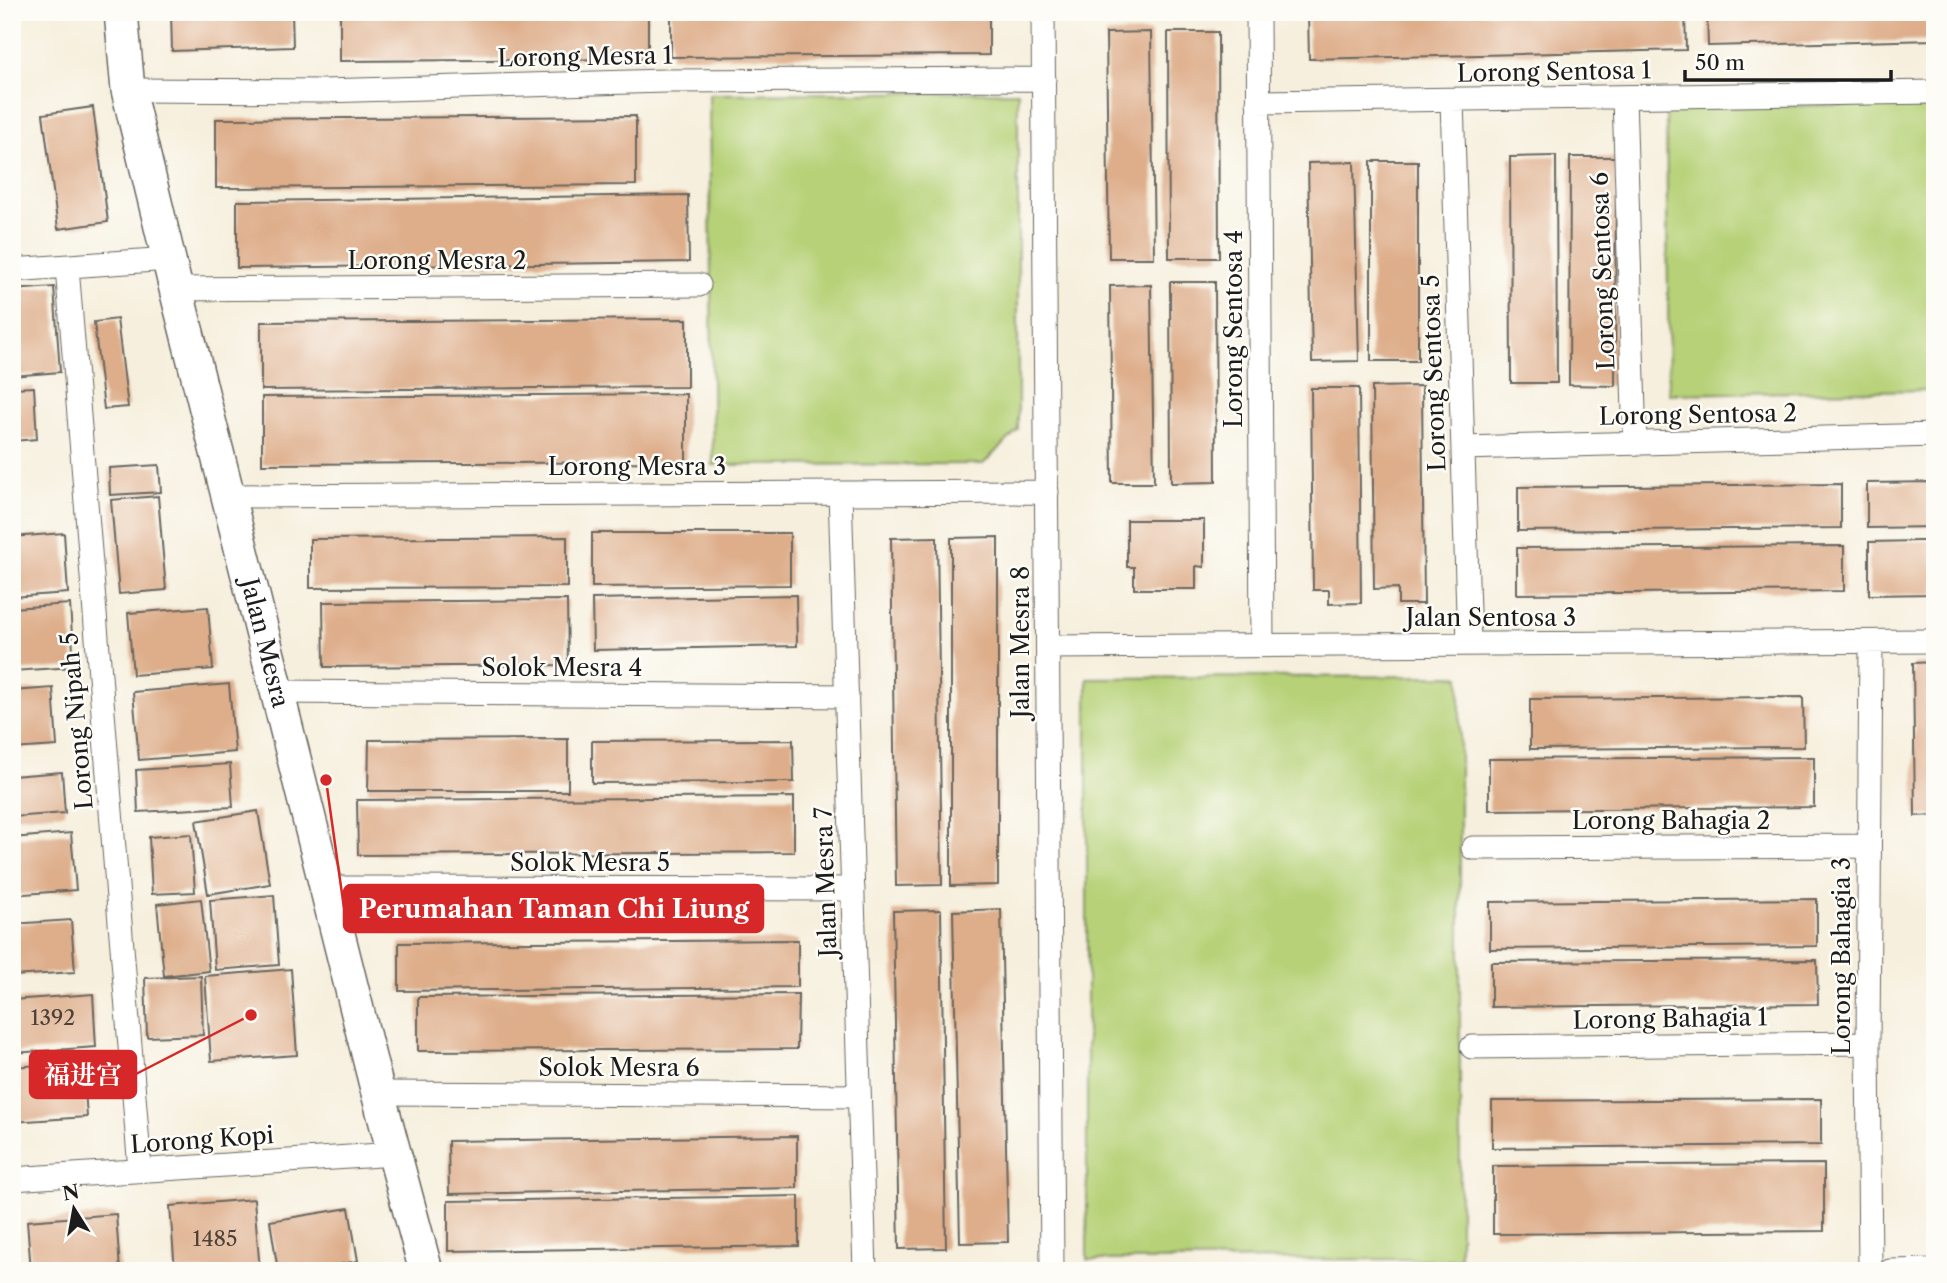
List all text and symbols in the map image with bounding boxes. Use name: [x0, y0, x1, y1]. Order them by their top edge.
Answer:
scale bar: [1685, 38, 1891, 82]
street label: Lorong Mesra 1: [497, 40, 673, 73]
text: 50 m: [1695, 50, 1745, 75]
street label: Lorong Sentosa 1: [1457, 55, 1651, 88]
street label: Lorong Sentosa 6: [1585, 171, 1620, 371]
street label: Lorong Sentosa 4: [1219, 230, 1248, 428]
street label: Lorong Mesra 2: [347, 246, 527, 275]
street label: Lorong Sentosa 5: [1416, 274, 1451, 472]
street label: Lorong Sentosa 2: [1599, 398, 1797, 431]
street label: Lorong Mesra 3: [548, 452, 726, 481]
street label: Jalan Mesra 8: [1006, 566, 1035, 722]
street label: Jalan Mesra: [234, 571, 296, 711]
street label: Jalan Sentosa 3: [1402, 603, 1576, 632]
street label: Lorong Nipah 5: [54, 631, 99, 811]
street label: Solok Mesra 4: [482, 653, 642, 682]
street label: Jalan Mesra 7: [808, 806, 843, 962]
street label: Lorong Bahagia 2: [1572, 806, 1770, 835]
street label: Solok Mesra 5: [510, 848, 670, 877]
street label: Lorong Bahagia 3: [1827, 857, 1856, 1055]
callout: Perumahan Taman Chi Liung: [344, 885, 763, 932]
text: Perumahan Taman Chi Liung: [359, 893, 750, 925]
street label: Lorong Bahagia 1: [1572, 1002, 1768, 1035]
house number: 1392: [31, 1005, 75, 1030]
callout: 福进宫: [30, 1051, 136, 1098]
street label: Solok Mesra 6: [538, 1053, 700, 1082]
text: 福进宫: [44, 1059, 122, 1091]
street label: Lorong Kopi: [129, 1120, 275, 1159]
north arrow: [38, 1174, 108, 1244]
text: N: [61, 1180, 81, 1206]
house number: 1485: [193, 1226, 237, 1251]

